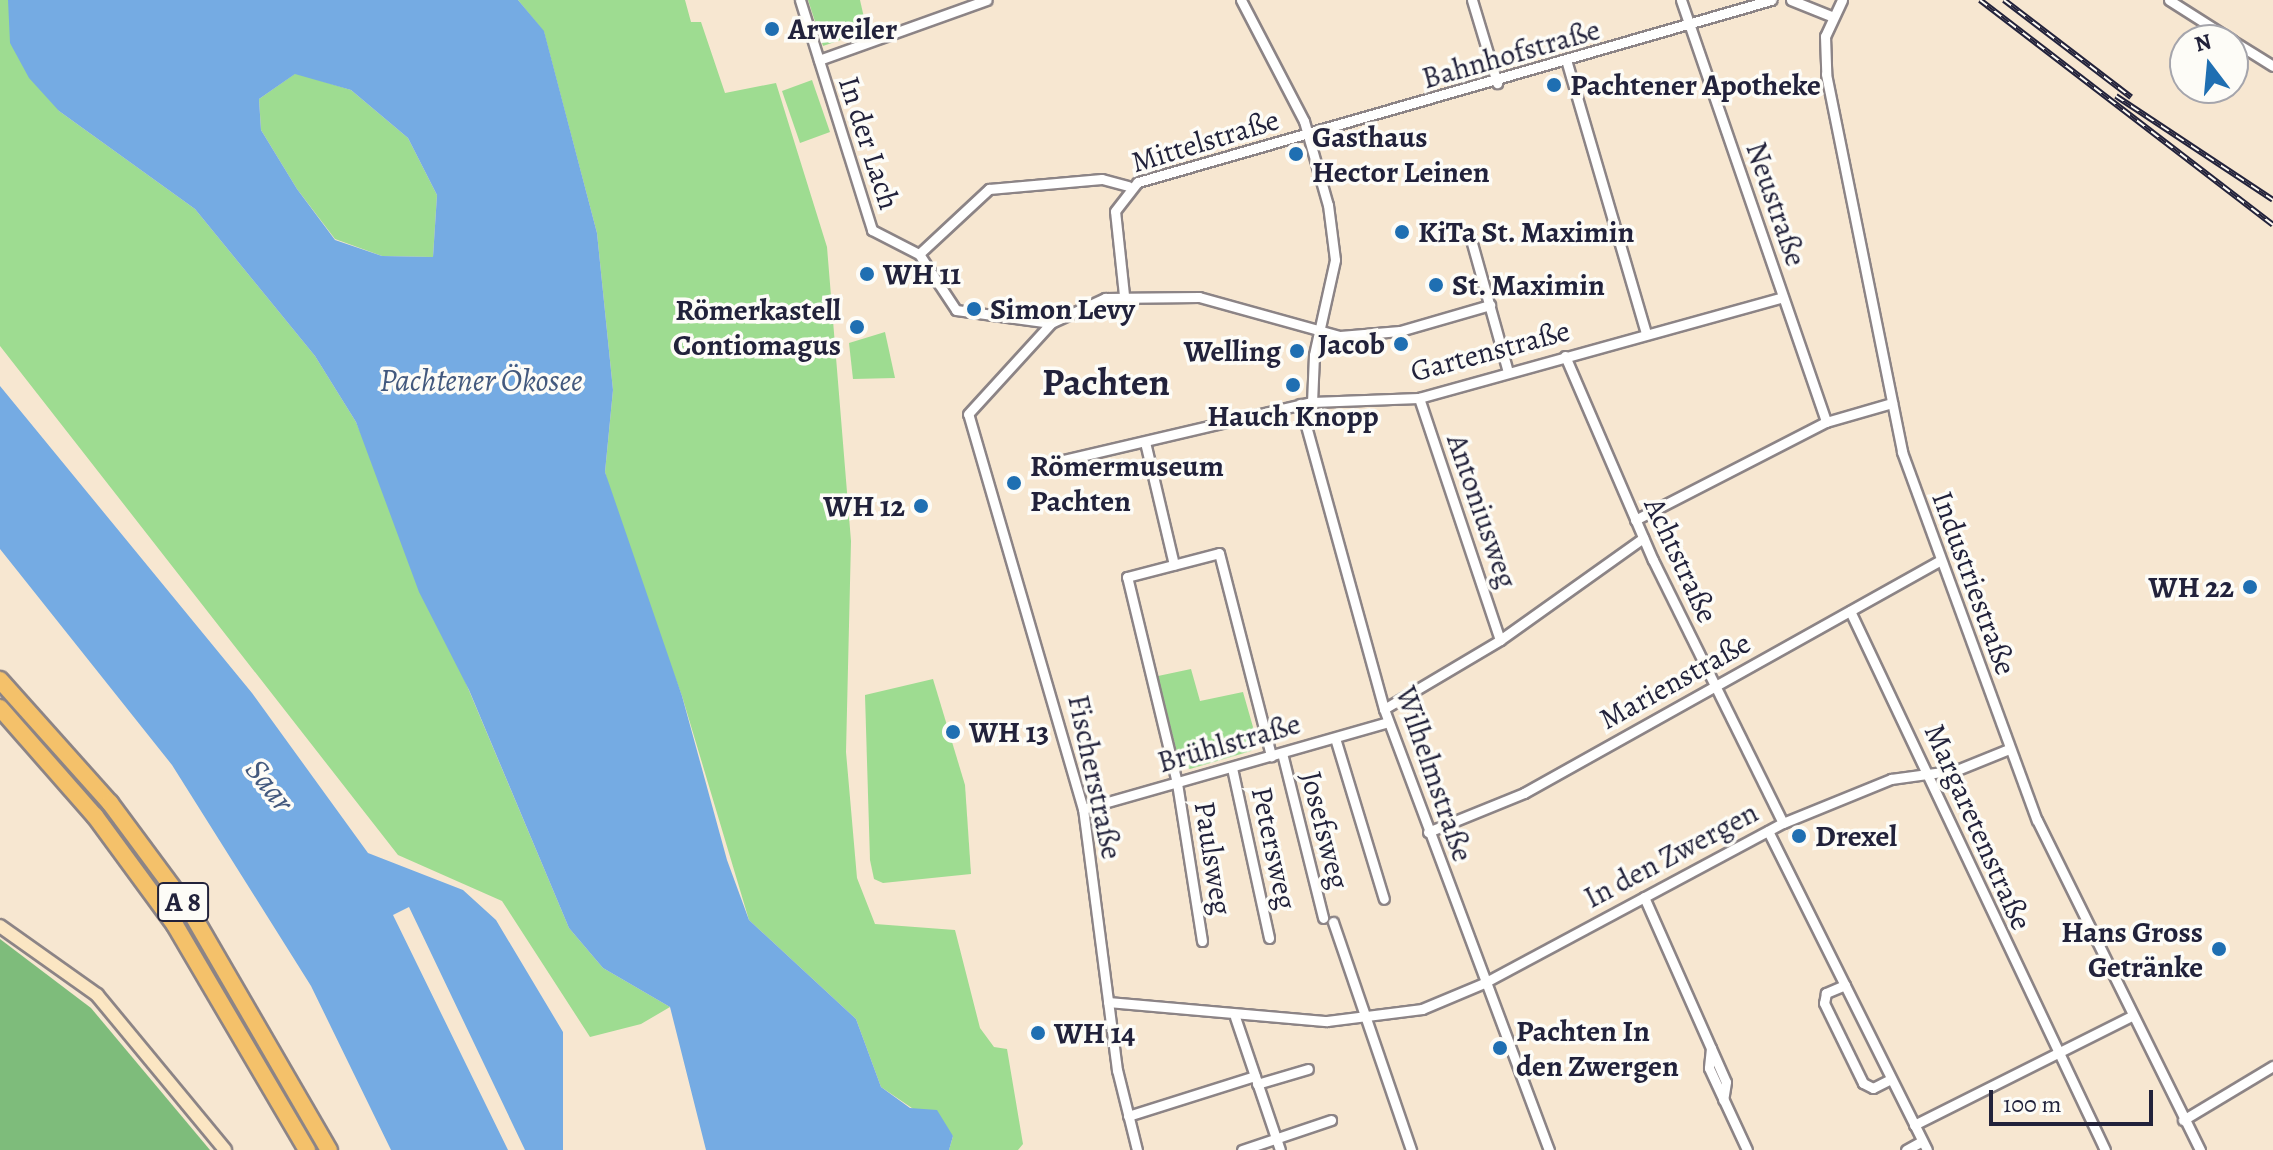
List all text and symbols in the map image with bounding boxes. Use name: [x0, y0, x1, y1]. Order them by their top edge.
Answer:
place label: Arweiler: [788, 11, 897, 47]
street label: Bahnhofstraße: [1418, 11, 1604, 97]
marker: Arweiler: [763, 20, 781, 38]
north arrow: [2169, 24, 2249, 104]
text: N: [2191, 26, 2215, 59]
place label: Pachtener Apotheke: [1570, 67, 1821, 103]
street label: In der Lach: [831, 72, 907, 214]
marker: Pachtener Apotheke: [1545, 76, 1563, 94]
street label: Mittelstraße: [1127, 102, 1283, 180]
place label: Gasthaus Hector Leinen: [1312, 119, 1490, 190]
street label: Neustraße: [1738, 137, 1814, 271]
marker: Gasthaus Hector Leinen: [1287, 145, 1305, 163]
place label: KiTa St. Maximin: [1418, 214, 1635, 250]
marker: KiTa St. Maximin: [1393, 223, 1411, 241]
place label: WH 11: [883, 256, 961, 292]
marker: WH 11: [858, 265, 876, 283]
place label: St. Maximin: [1452, 267, 1605, 303]
marker: St. Maximin: [1427, 276, 1445, 294]
place label: Simon Levy: [990, 291, 1135, 327]
place label: Römerkastell Contiomagus: [673, 292, 841, 362]
marker: Simon Levy: [965, 300, 983, 318]
street label: Gartenstraße: [1406, 312, 1574, 390]
marker: Römerkastell Contiomagus: [848, 318, 866, 336]
place label: Jacob: [1318, 326, 1385, 362]
place label: Welling: [1184, 333, 1281, 369]
marker: Jacob: [1392, 335, 1410, 353]
marker: Welling: [1288, 342, 1306, 360]
district label: Pachten: [1042, 360, 1170, 406]
water label: Pachtener Ökosee: [380, 361, 582, 399]
marker: Hauch Knopp: [1284, 376, 1302, 394]
place label: Hauch Knopp: [1207, 398, 1379, 434]
street label: Antoniusweg: [1439, 429, 1525, 593]
place label: Römermuseum Pachten: [1030, 448, 1224, 518]
marker: Römermuseum Pachten: [1005, 474, 1023, 492]
street label: Industriestraße: [1924, 486, 2024, 680]
place label: WH 12: [823, 488, 905, 524]
street label: Achtstraße: [1636, 492, 1726, 628]
marker: WH 12: [912, 497, 930, 515]
place label: WH 22: [2149, 569, 2234, 605]
marker: WH 22: [2241, 578, 2259, 596]
street label: Marienstraße: [1593, 625, 1757, 737]
street label: Wilhelmstraße: [1387, 682, 1481, 866]
street label: Fischerstraße: [1060, 691, 1130, 863]
street label: Brühlstraße: [1153, 705, 1305, 781]
place label: WH 13: [969, 714, 1049, 750]
street label: Margaretenstraße: [1916, 718, 2040, 936]
marker: WH 13: [944, 723, 962, 741]
water label: Saar: [238, 751, 302, 819]
street label: Josefsweg: [1293, 768, 1357, 892]
street label: Petersweg: [1243, 783, 1305, 913]
street label: In den Zwergen: [1578, 794, 1764, 916]
street label: Paulsweg: [1186, 799, 1240, 917]
place label: Drexel: [1815, 818, 1897, 854]
marker: Drexel: [1790, 827, 1808, 845]
road number: A 8: [157, 878, 209, 926]
place label: Hans Gross Getränke: [2061, 914, 2203, 984]
marker: Hans Gross Getränke: [2210, 940, 2228, 958]
place label: Pachten In den Zwergen: [1516, 1013, 1679, 1084]
place label: WH 14: [1054, 1015, 1135, 1051]
marker: WH 14: [1029, 1024, 1047, 1042]
marker: Pachten In den Zwergen: [1491, 1039, 1509, 1057]
scale bar: [1993, 1074, 2157, 1124]
text: 100 m: [2003, 1088, 2062, 1120]

